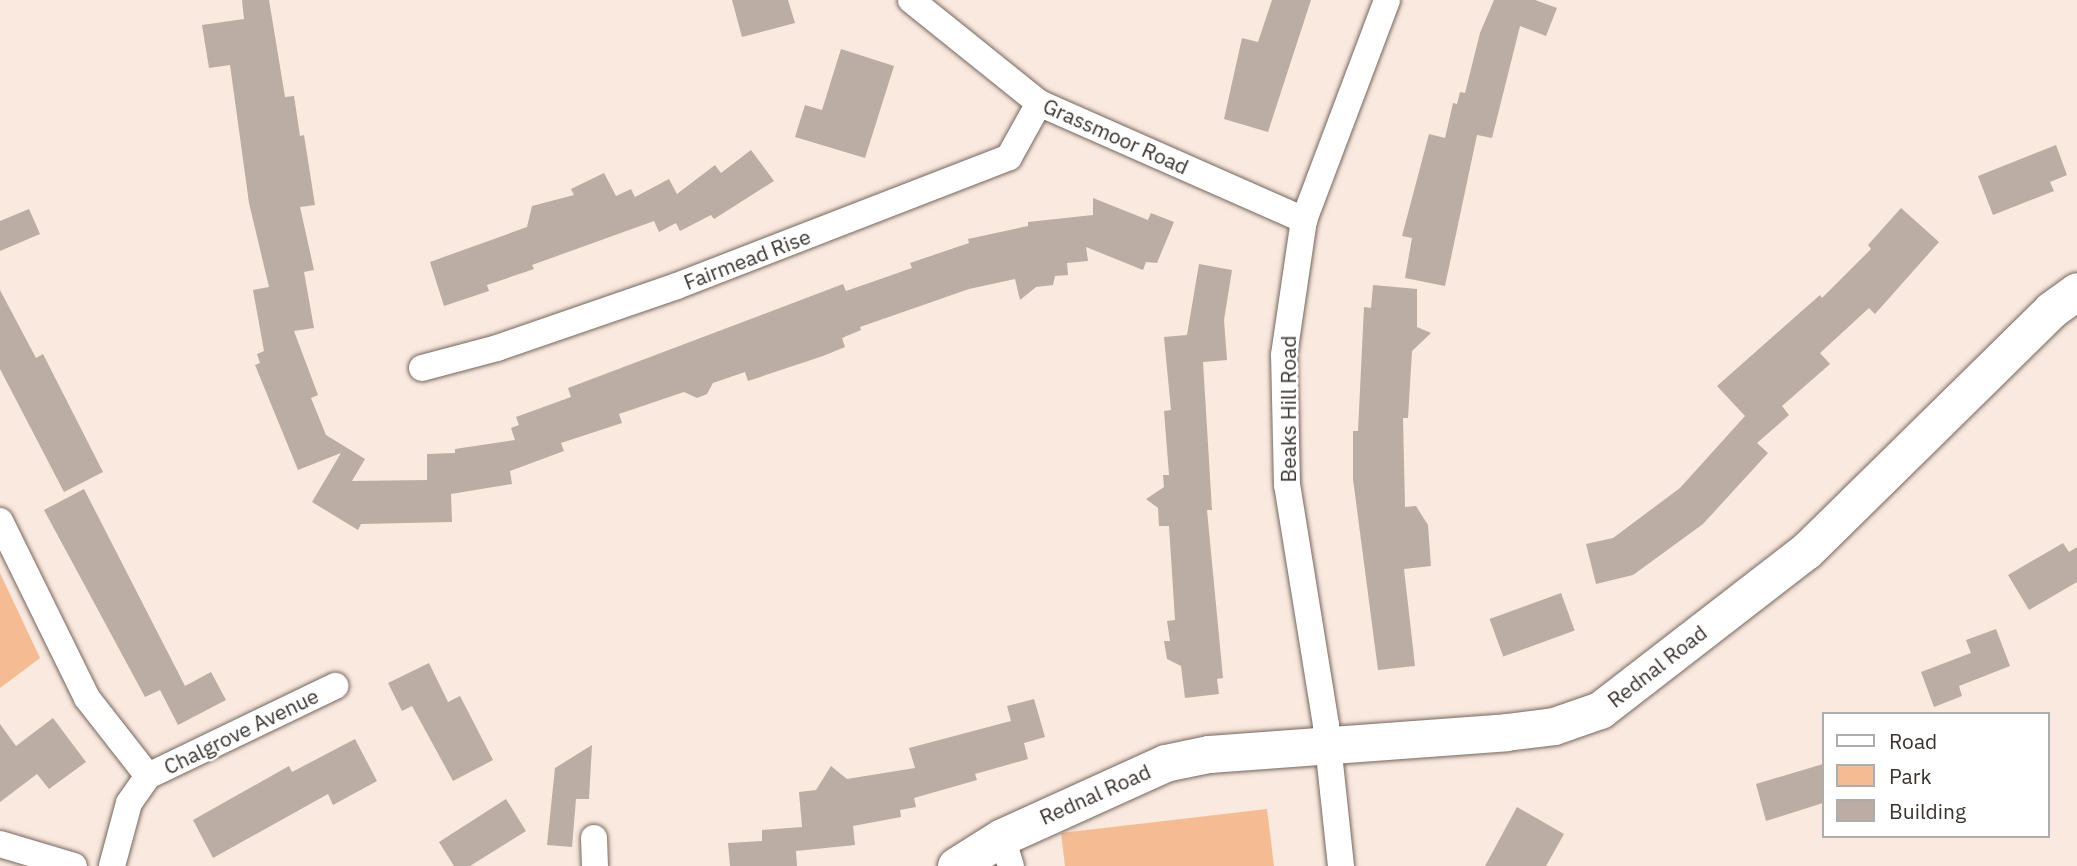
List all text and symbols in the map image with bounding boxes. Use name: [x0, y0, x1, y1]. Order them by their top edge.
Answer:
street label: Grassmoor Road: [1039, 93, 1193, 179]
street label: Fairmead Rise: [680, 223, 814, 295]
street label: Beaks Hill Road: [1275, 335, 1301, 483]
street label: Rednal Road: [1602, 619, 1712, 713]
street label: Chalgrove Avenue: [160, 683, 322, 779]
legend: [1822, 712, 2049, 838]
text: Road: [1889, 727, 1937, 755]
street label: Rednal Road: [1036, 758, 1154, 830]
text: Park: [1889, 762, 1932, 790]
text: Building: [1889, 797, 1966, 825]

